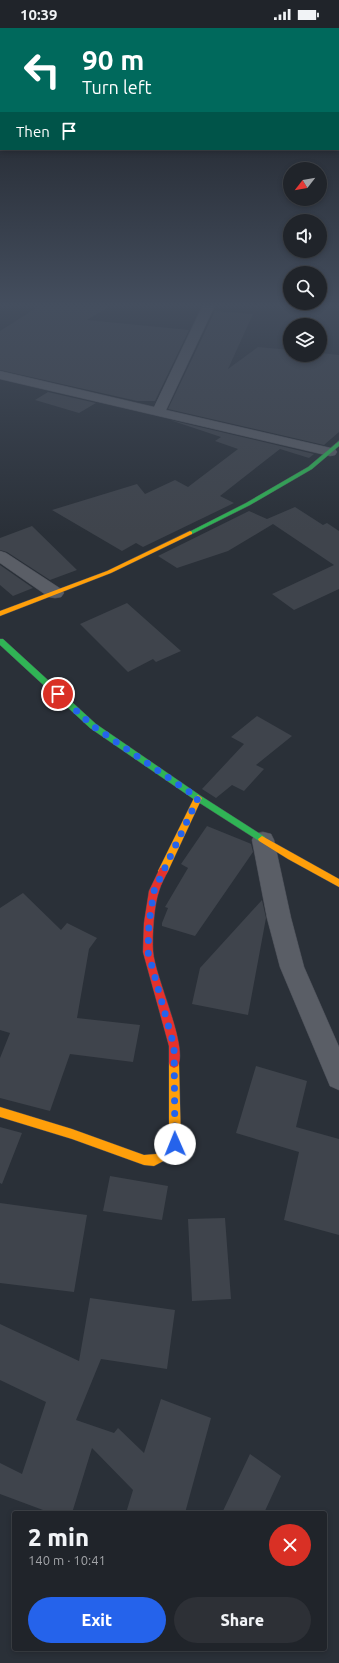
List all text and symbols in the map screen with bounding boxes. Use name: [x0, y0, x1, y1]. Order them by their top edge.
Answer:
text: 10:39: [20, 6, 58, 23]
icon: left: [16, 44, 68, 96]
text: 90 m: [82, 44, 144, 75]
text: Turn left: [82, 77, 152, 97]
icon: arrive: [58, 120, 80, 142]
text: Then: [16, 123, 50, 140]
north arrow: [283, 162, 327, 206]
map controls: [283, 162, 327, 362]
button: sound: [283, 214, 327, 258]
button: search: [283, 266, 327, 310]
button: layers: [283, 318, 327, 362]
pin: [41, 677, 75, 711]
icon: arrive: [47, 683, 69, 705]
position arrow: [154, 1123, 196, 1165]
text: 2 min: [28, 1524, 89, 1551]
button: close: [269, 1524, 311, 1566]
text: 140 m · 10:41: [28, 1553, 106, 1567]
button: Exit: [28, 1597, 166, 1643]
button: Share: [174, 1597, 311, 1643]

